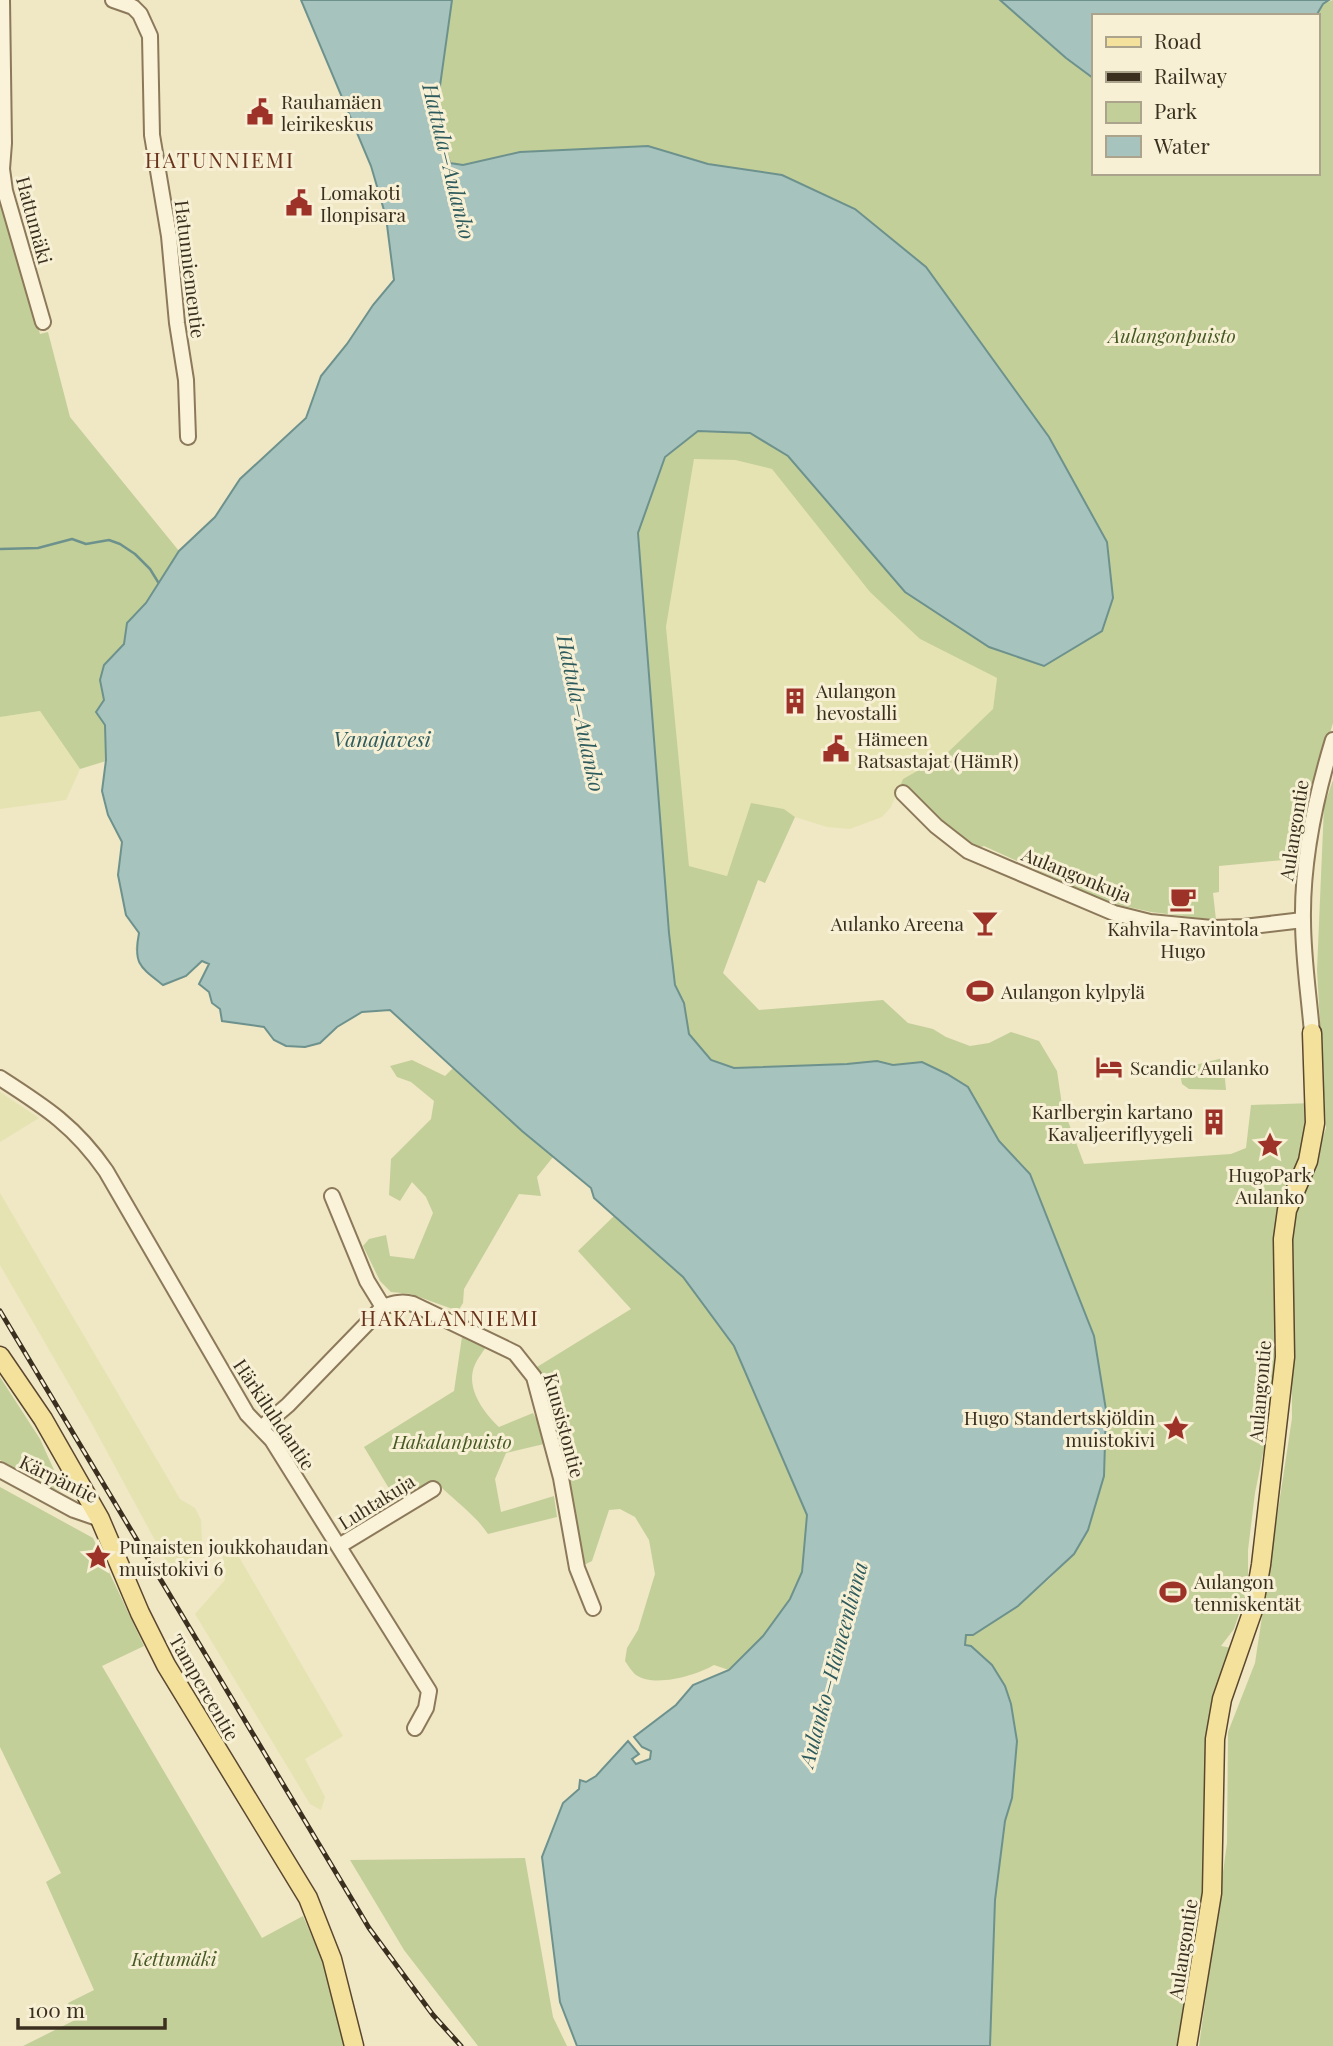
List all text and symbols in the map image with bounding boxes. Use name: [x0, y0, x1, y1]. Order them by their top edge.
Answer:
legend: [1092, 14, 1319, 175]
text: Road: [1154, 26, 1202, 54]
text: Railway: [1154, 61, 1228, 89]
water label: Hattula–Aulanko: [417, 79, 483, 242]
place label: Rauhamäen leirikeskus: [281, 88, 382, 136]
text: Park: [1154, 96, 1198, 124]
public building icon: Rauhamäen leirikeskus: [245, 97, 275, 127]
text: Water: [1153, 131, 1210, 159]
district label: HATUNNIEMI: [145, 145, 295, 173]
street label: Hattumäki: [11, 173, 59, 267]
place label: Lomakoti Ilonpisara: [320, 179, 406, 227]
public building icon: Lomakoti Ilonpisara: [284, 188, 314, 218]
street label: Hatunniementie: [170, 198, 212, 340]
park label: Aulangonpuisto: [1106, 322, 1236, 348]
water label: Hattula–Aulanko: [552, 631, 612, 794]
place label: Aulangon hevostalli: [815, 677, 898, 725]
building icon: Aulangon hevostalli: [780, 686, 810, 716]
water label: Vanajavesi: [333, 724, 431, 752]
place label: Hämeen Ratsastajat (HämR): [857, 725, 1019, 773]
public building icon: Hämeen Ratsastajat (HämR): [821, 734, 851, 764]
street label: Aulangontie: [1272, 778, 1314, 883]
street label: Aulangonkuja: [1017, 840, 1136, 908]
cafe icon: Kahvila-Ravintola Hugo: [1168, 884, 1198, 914]
bar icon: Aulanko Areena: [970, 908, 1000, 938]
place label: Aulanko Areena: [830, 910, 965, 936]
place label: Kahvila-Ravintola Hugo: [1107, 915, 1259, 963]
sports icon: Aulangon kylpylä: [965, 976, 995, 1006]
place label: Aulangon kylpylä: [1000, 978, 1146, 1004]
hotel icon: Scandic Aulanko: [1094, 1052, 1124, 1082]
place label: Scandic Aulanko: [1130, 1054, 1269, 1080]
place label: Karlbergin kartano Kavaljeeriflyygeli: [1032, 1098, 1193, 1146]
building icon: Karlbergin kartano Kavaljeeriflyygeli: [1199, 1107, 1229, 1137]
place icon: HugoPark Aulanko: [1255, 1130, 1285, 1160]
place label: HugoPark Aulanko: [1228, 1161, 1313, 1209]
district label: HAKALANNIEMI: [360, 1303, 540, 1331]
street label: Aulangontie: [1242, 1339, 1276, 1444]
street label: Härkiluhdantie: [228, 1353, 322, 1475]
street label: Kuusistontie: [539, 1370, 591, 1480]
place label: Hugo Standertskjöldin muistokivi: [964, 1404, 1156, 1452]
place icon: Hugo Standertskjöldin muistokivi: [1161, 1413, 1191, 1443]
park label: Hakalanpuisto: [391, 1428, 512, 1454]
street label: Kärpäntie: [15, 1448, 103, 1508]
street label: Luhtakuja: [333, 1467, 420, 1535]
place label: Punaisten joukkohaudan muistokivi 6: [119, 1533, 329, 1581]
place icon: Punaisten joukkohaudan muistokivi 6: [83, 1542, 113, 1572]
water label: Aulanko–Hämeenlinna: [791, 1558, 873, 1772]
place label: Aulangon tenniskentät: [1193, 1568, 1301, 1616]
sports icon: Aulangon tenniskentät: [1158, 1577, 1188, 1607]
street label: Tampereentie: [164, 1629, 246, 1745]
street label: Aulangontie: [1161, 1897, 1203, 2002]
park label: Kettumäki: [131, 1945, 218, 1971]
scale bar: [18, 1986, 164, 2030]
text: 100 m: [28, 1995, 85, 2023]

